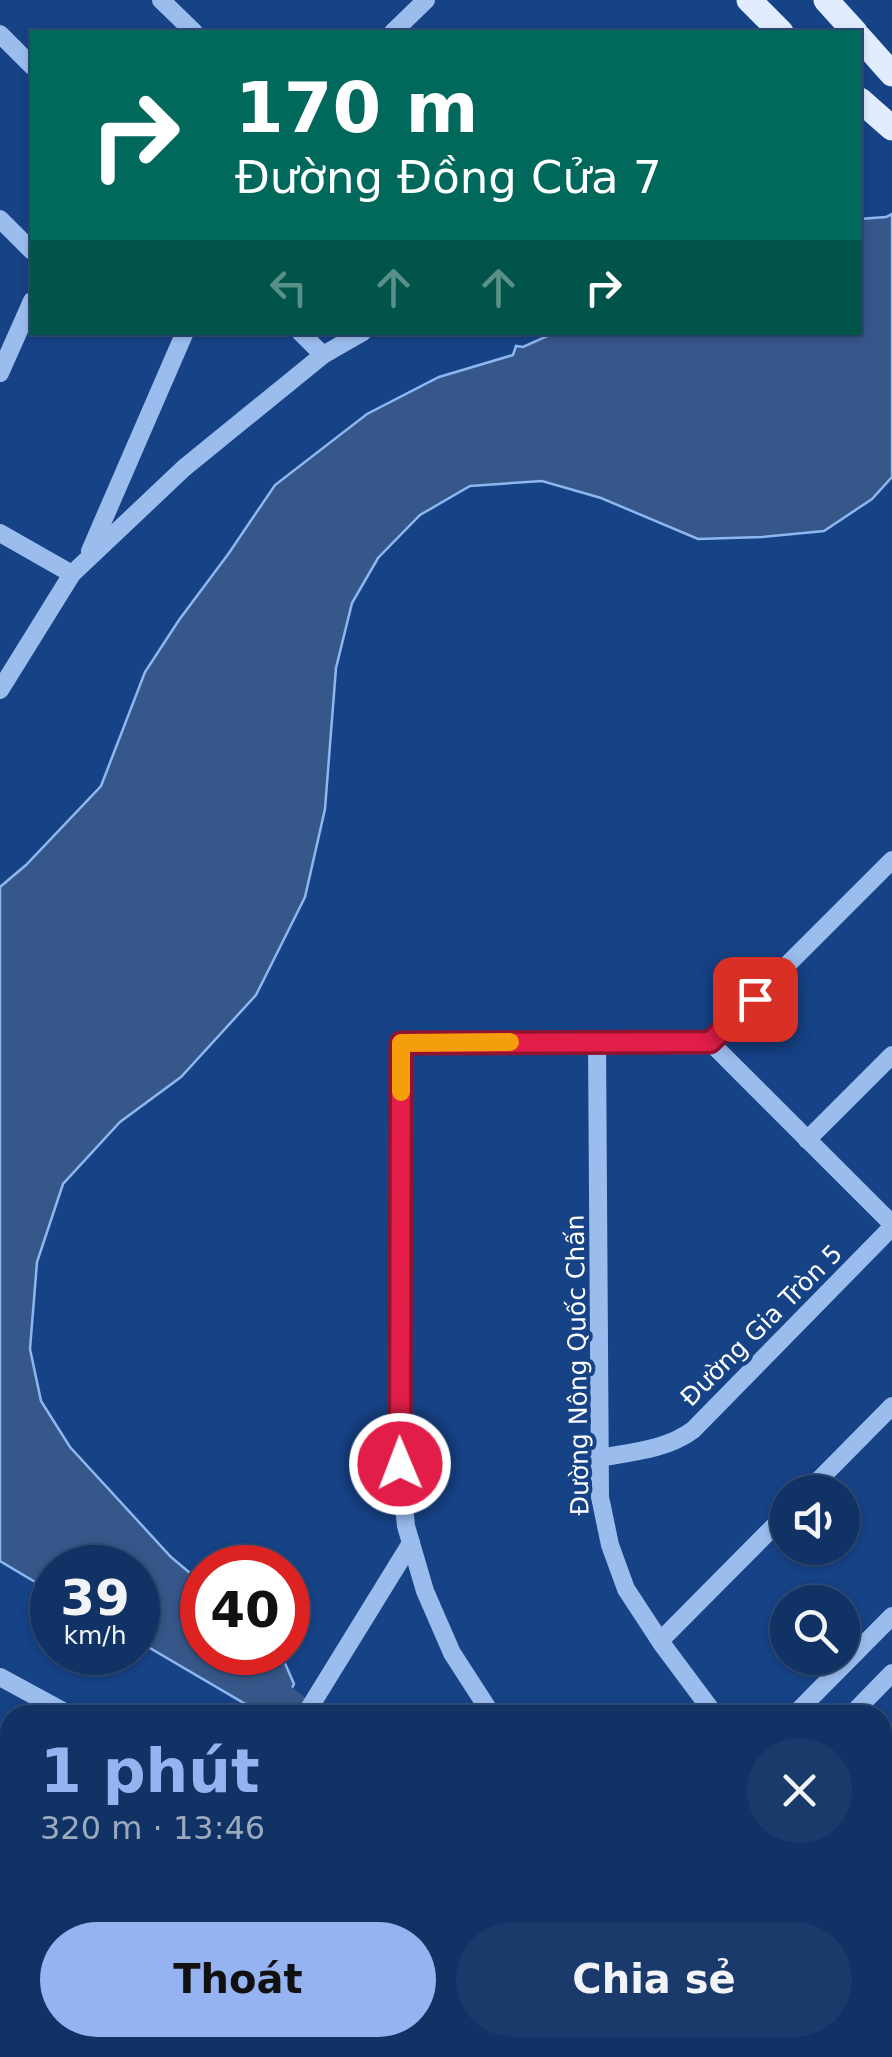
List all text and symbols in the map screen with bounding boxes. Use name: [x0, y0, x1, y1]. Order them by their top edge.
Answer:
text: 170 m: [235, 67, 478, 149]
icon: right: [70, 70, 200, 200]
text: Đường Đồng Cửa 7: [235, 151, 662, 204]
icon: left: [261, 260, 316, 315]
icon: ahead: [366, 260, 421, 315]
icon: ahead: [471, 260, 526, 315]
icon: right: [576, 260, 631, 315]
pin: [713, 957, 798, 1042]
icon: arrive: [728, 972, 783, 1027]
street label: Đường Nông Quốc Chấn: [560, 1214, 595, 1516]
street label: Đường Gia Tròn 5: [675, 1239, 848, 1412]
position arrow: [348, 1412, 452, 1516]
map controls: [770, 1475, 860, 1675]
button: sound: [770, 1475, 860, 1565]
speed limit sign: 40: [180, 1545, 310, 1675]
text: 39: [60, 1569, 130, 1627]
button: search: [770, 1585, 860, 1675]
text: km/h: [63, 1621, 127, 1650]
text: 1 phút: [40, 1736, 260, 1806]
button: close: [747, 1738, 852, 1843]
text: 320 m · 13:46: [40, 1809, 265, 1847]
button: Thoát: [40, 1922, 436, 2037]
button: Chia sẻ: [456, 1922, 852, 2037]

